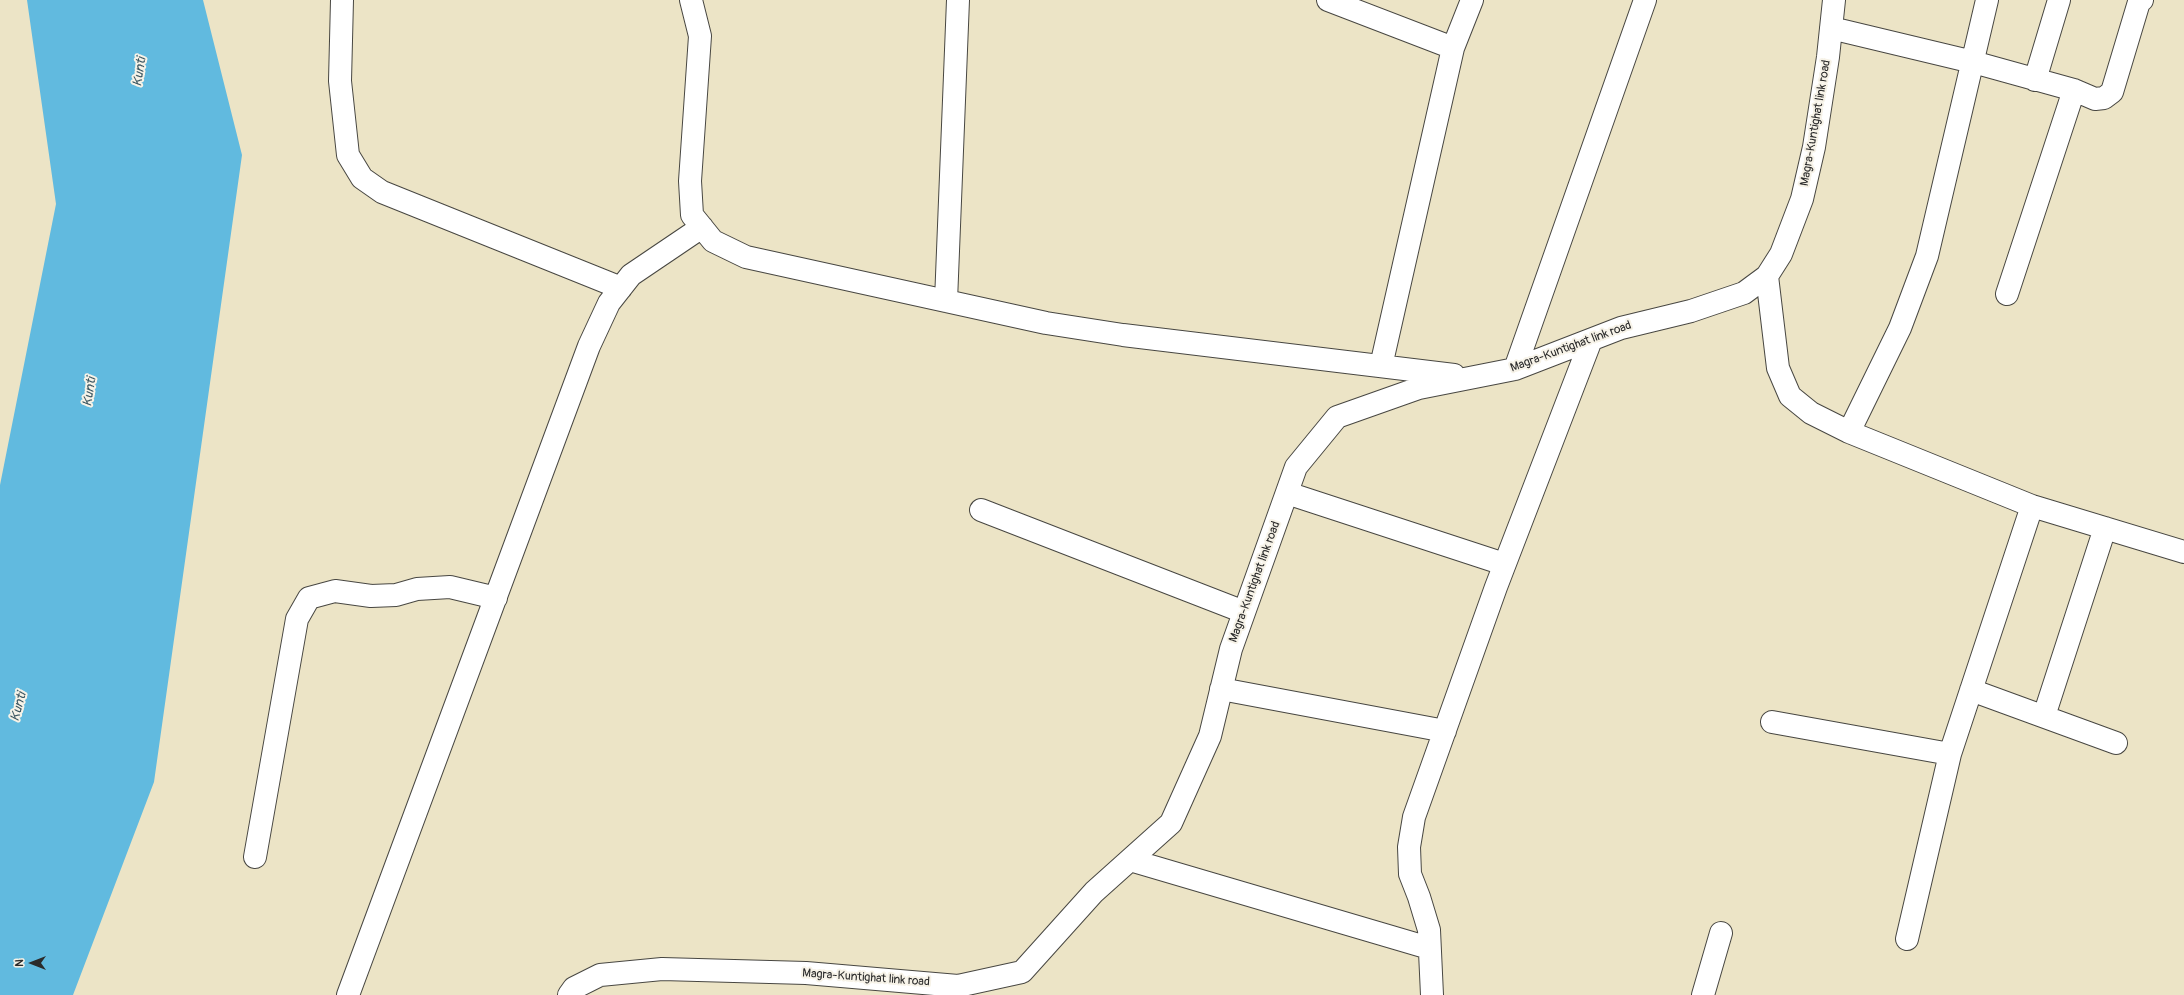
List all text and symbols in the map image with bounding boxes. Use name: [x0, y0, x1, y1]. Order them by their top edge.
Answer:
water label: Kunti: [130, 56, 150, 88]
street label: Magra-Kuntighat link road: [1798, 59, 1834, 187]
street label: Magra-Kuntighat link road: [1508, 318, 1634, 376]
water label: Kunti: [80, 376, 100, 408]
street label: Magra-Kuntighat link road: [1226, 519, 1284, 645]
water label: Kunti: [8, 691, 30, 723]
north arrow: [12, 943, 52, 983]
text: N: [13, 959, 26, 967]
street label: Magra-Kuntighat link road: [802, 966, 930, 990]

